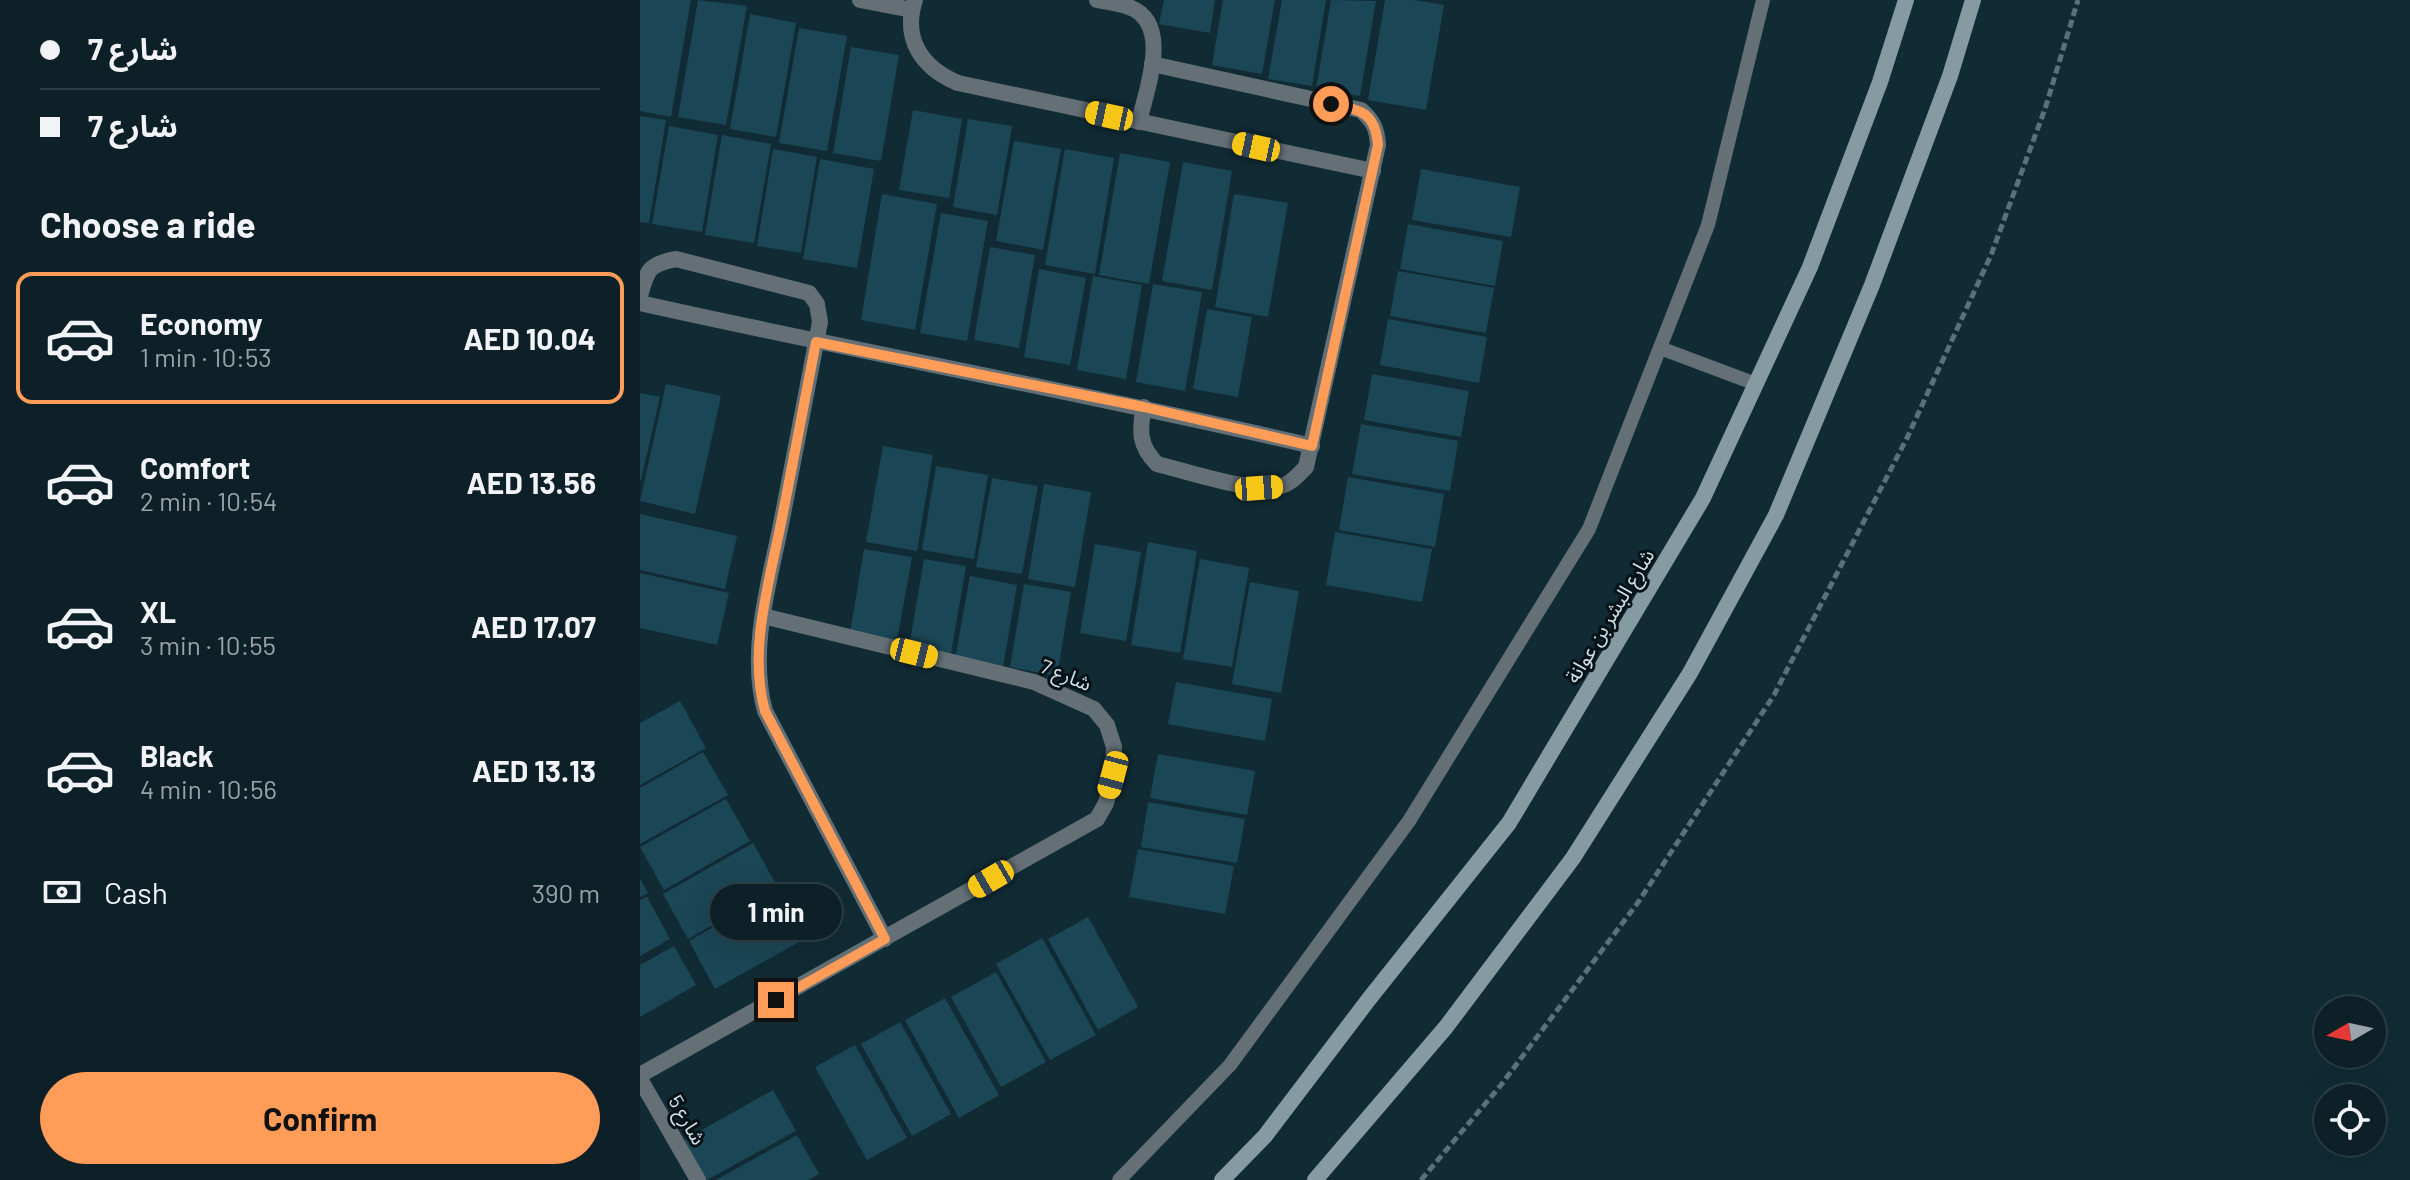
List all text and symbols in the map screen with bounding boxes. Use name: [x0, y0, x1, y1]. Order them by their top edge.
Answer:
text: شارع 7: [88, 30, 178, 66]
route start: [1313, 86, 1349, 122]
car: [1083, 99, 1135, 133]
text: شارع 7: [88, 107, 178, 143]
car: [1230, 130, 1282, 164]
text: Choose a ride: [40, 202, 256, 245]
icon: car: [44, 302, 116, 374]
text: Economy: [140, 305, 263, 341]
text: AED 10.04: [464, 320, 596, 356]
text: 1 min · 10:53: [140, 341, 272, 372]
icon: car: [44, 446, 116, 518]
text: Comfort: [140, 449, 250, 485]
text: AED 13.56: [467, 464, 596, 500]
car: [1234, 474, 1284, 502]
text: 2 min · 10:54: [140, 485, 277, 516]
street label: شارع البشر بن عوانة: [1560, 544, 1662, 689]
icon: car: [44, 590, 116, 662]
text: XL: [140, 593, 176, 629]
text: AED 17.07: [471, 608, 596, 644]
text: 3 min · 10:55: [140, 629, 276, 660]
car: [888, 636, 940, 670]
street label: شارع 7: [1036, 653, 1095, 699]
icon: car: [44, 734, 116, 806]
text: Black: [140, 737, 214, 773]
car: [1095, 749, 1131, 801]
text: AED 13.13: [472, 752, 596, 788]
text: 4 min · 10:56: [140, 773, 277, 804]
car: [964, 857, 1018, 901]
icon: cash: [40, 870, 84, 914]
text: Cash: [104, 874, 168, 910]
text: 390 m: [532, 877, 600, 908]
callout: 1 min: [710, 884, 842, 940]
text: 1 min: [748, 896, 804, 927]
route end: [758, 982, 794, 1018]
north arrow: [2314, 996, 2386, 1068]
map controls: [2314, 996, 2386, 1156]
button: Confirm: [40, 1072, 600, 1164]
button: locate: [2314, 1084, 2386, 1156]
street label: شارع 5: [661, 1090, 712, 1151]

